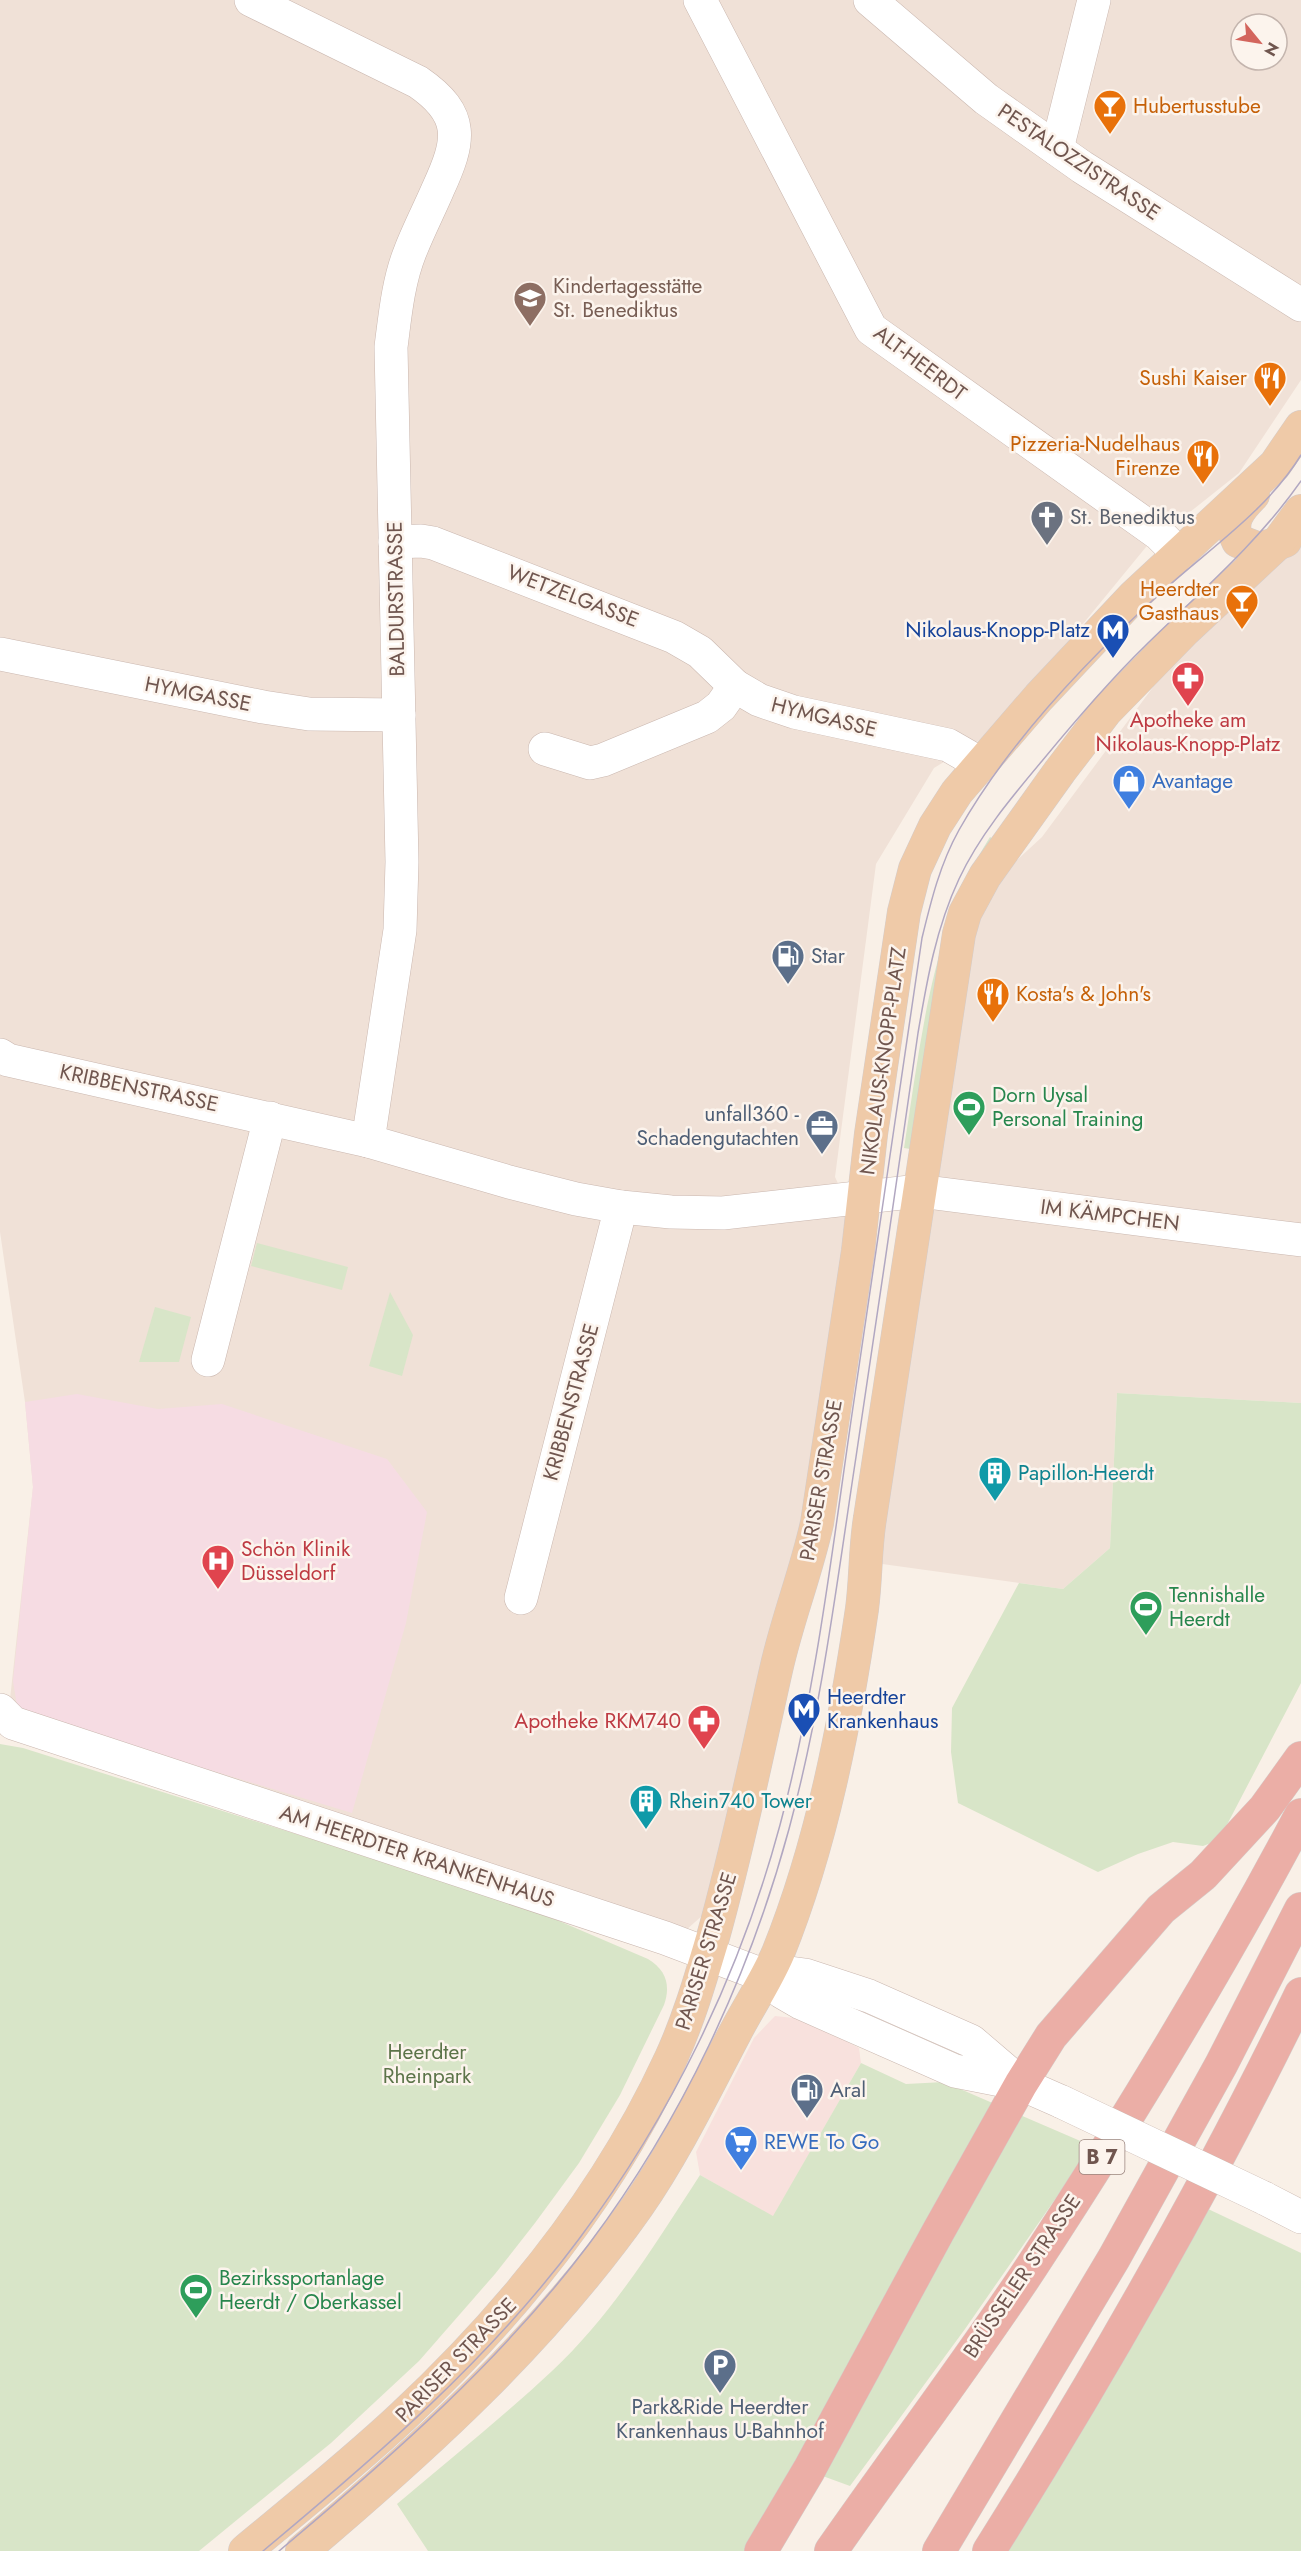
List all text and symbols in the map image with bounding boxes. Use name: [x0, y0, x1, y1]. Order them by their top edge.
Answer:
north arrow: [1229, 12, 1289, 72]
text: N: [1258, 38, 1285, 61]
bar icon: Hubertusstube: [1092, 88, 1128, 135]
place label: Hubertusstube: [1133, 91, 1261, 121]
street label: PESTALOZZISTRASSE: [992, 96, 1166, 228]
place label: Kindertagesstätte St. Benediktus: [553, 271, 702, 325]
school or university icon: Kindertagesstätte St. Benediktus: [512, 280, 548, 327]
street label: ALT-HEERDT: [867, 318, 973, 408]
restaurant icon: Sushi Kaiser: [1252, 360, 1288, 407]
place label: Sushi Kaiser: [1139, 363, 1248, 393]
place label: Pizzeria-Nudelhaus Firenze: [1010, 429, 1180, 483]
restaurant icon: Pizzeria-Nudelhaus Firenze: [1185, 438, 1221, 485]
church icon: St. Benediktus: [1029, 499, 1065, 546]
place label: St. Benediktus: [1070, 502, 1195, 532]
street label: BALDURSTRASSE: [380, 521, 412, 677]
street label: WETZELGASSE: [503, 557, 643, 635]
place label: Heerdter Gasthaus: [1139, 574, 1220, 628]
bar icon: Heerdter Gasthaus: [1224, 583, 1260, 630]
metro station icon: Nikolaus-Knopp-Platz: [1095, 612, 1131, 659]
place label: Nikolaus-Knopp-Platz: [905, 615, 1090, 645]
pharmacy icon: Apotheke am Nikolaus-Knopp-Platz: [1170, 660, 1206, 707]
street label: HYMGASSE: [142, 669, 254, 719]
street label: HYMGASSE: [768, 689, 880, 745]
place label: Apotheke am Nikolaus-Knopp-Platz: [1096, 705, 1281, 759]
shop icon: Avantage: [1111, 763, 1147, 810]
place label: Avantage: [1152, 766, 1233, 796]
fuel station icon: Star: [770, 938, 806, 985]
place label: Star: [811, 941, 846, 971]
street label: NIKOLAUS-KNOPP-PLATZ: [852, 945, 914, 1177]
restaurant icon: Kosta's & John's: [975, 976, 1011, 1023]
place label: Kosta's & John's: [1016, 979, 1151, 1009]
street label: KRIBBENSTRASSE: [57, 1057, 221, 1119]
place label: Dorn Uysal Personal Training: [992, 1080, 1143, 1134]
sports icon: Dorn Uysal Personal Training: [951, 1089, 987, 1136]
place label: unfall360 - Schadengutachten: [636, 1099, 800, 1153]
office icon: unfall360 - Schadengutachten: [804, 1108, 840, 1155]
street label: IM KÄMPCHEN: [1039, 1192, 1181, 1238]
street label: KRIBBENSTRASSE: [536, 1320, 606, 1484]
street label: PARISER STRASSE: [792, 1397, 850, 1563]
building icon: Papillon-Heerdt: [977, 1455, 1013, 1502]
place label: Papillon-Heerdt: [1018, 1458, 1154, 1488]
place label: Schön Klinik Düsseldorf: [241, 1534, 351, 1588]
hospital icon: Schön Klinik Düsseldorf: [200, 1543, 236, 1590]
place label: Tennishalle Heerdt: [1169, 1580, 1265, 1634]
sports icon: Tennishalle Heerdt: [1128, 1589, 1164, 1636]
place label: Heerdter Krankenhaus: [827, 1682, 939, 1736]
metro station icon: Heerdter Krankenhaus: [786, 1691, 822, 1738]
pharmacy icon: Apotheke RKM740: [686, 1703, 722, 1750]
place label: Apotheke RKM740: [514, 1706, 681, 1736]
building icon: Rhein740 Tower: [628, 1783, 664, 1830]
place label: Rhein740 Tower: [669, 1786, 813, 1816]
street label: AM HEERDTER KRANKENHAUS: [276, 1797, 558, 1915]
street label: PARISER STRASSE: [668, 1868, 744, 2034]
park label: Heerdter Rheinpark: [383, 2037, 472, 2091]
fuel station icon: Aral: [789, 2072, 825, 2119]
place label: Aral: [830, 2075, 866, 2105]
supermarket icon: REWE To Go: [723, 2124, 759, 2171]
place label: REWE To Go: [764, 2127, 879, 2157]
road number: B 7: [1080, 2140, 1124, 2174]
street label: BRÜSSELER STRASSE: [956, 2188, 1088, 2364]
place label: Bezirkssportanlage Heerdt / Oberkassel: [219, 2263, 402, 2317]
sports icon: Bezirkssportanlage Heerdt / Oberkassel: [178, 2272, 214, 2319]
street label: PARISER STRASSE: [388, 2291, 524, 2429]
parking icon: Park&Ride Heerdter Krankenhaus U-Bahnhof: [702, 2347, 738, 2394]
place label: Park&Ride Heerdter Krankenhaus U-Bahnhof: [616, 2392, 825, 2446]

